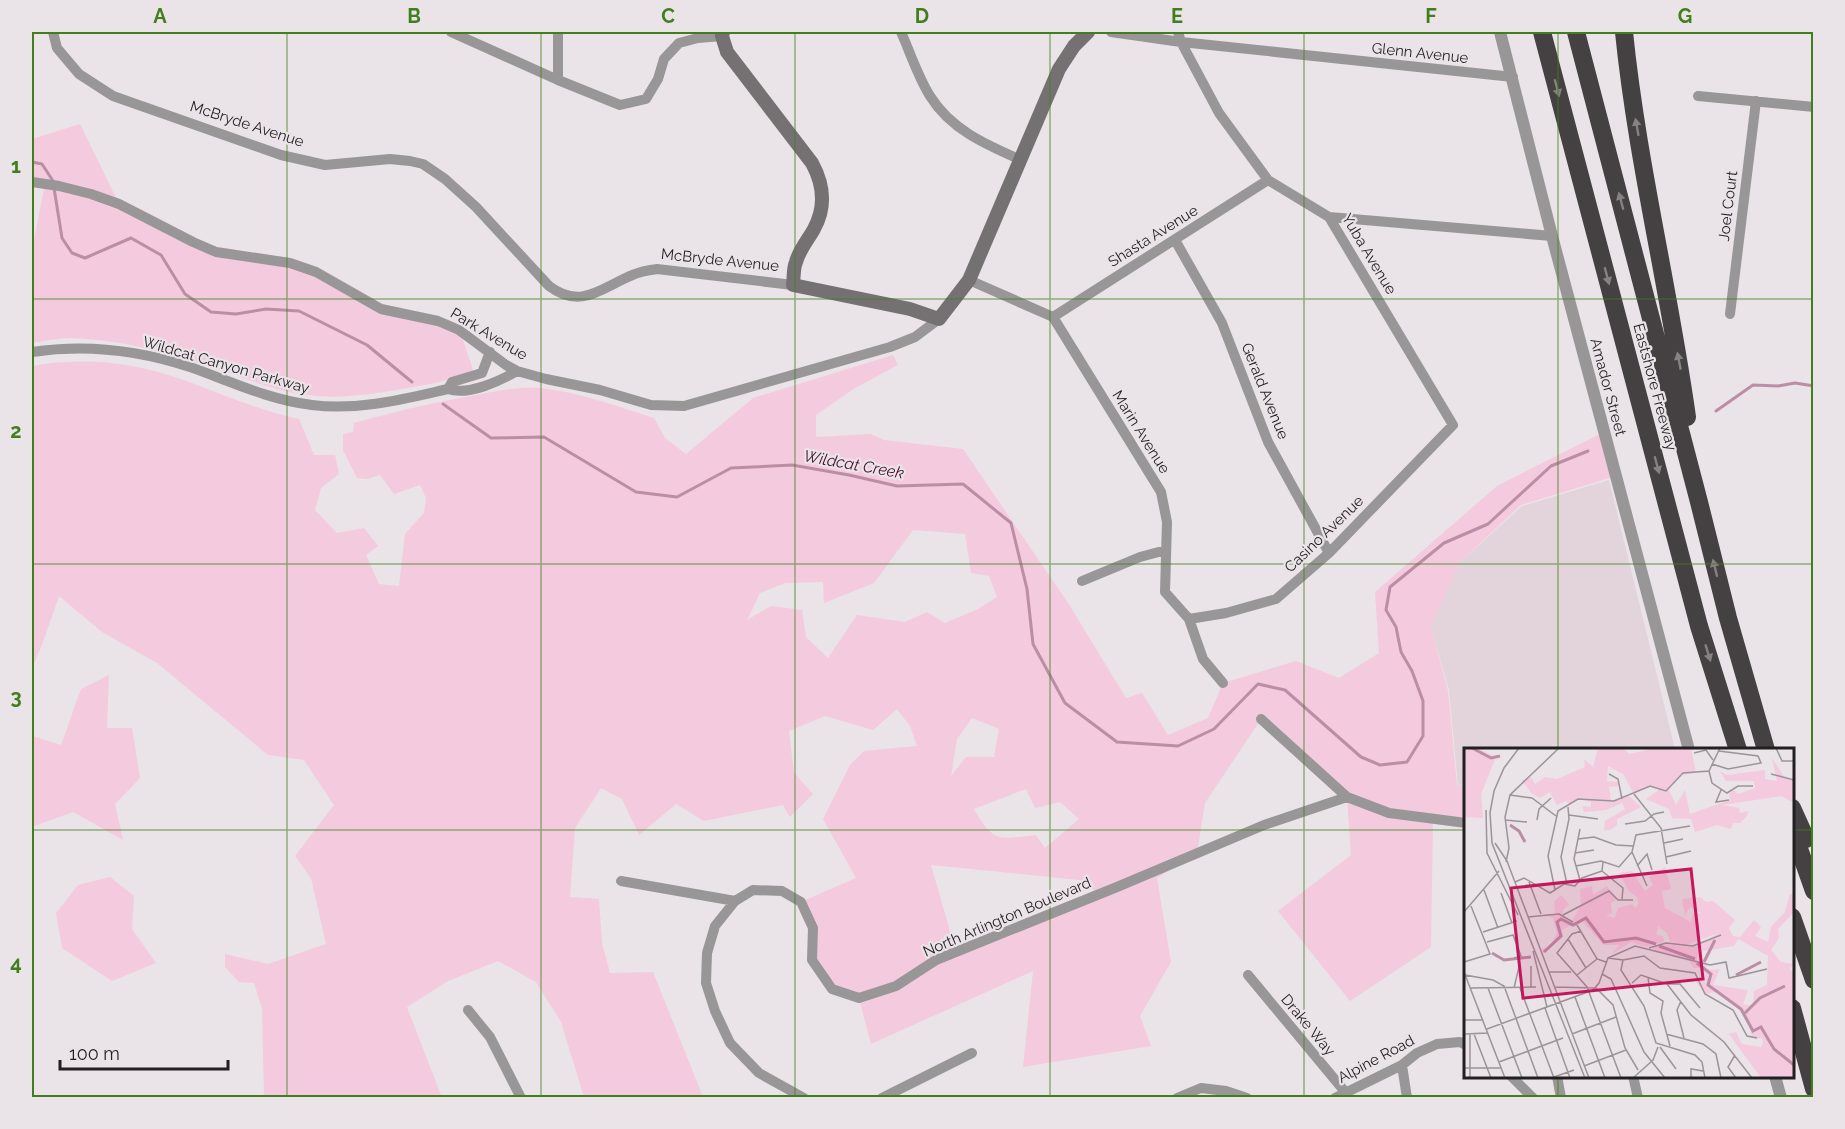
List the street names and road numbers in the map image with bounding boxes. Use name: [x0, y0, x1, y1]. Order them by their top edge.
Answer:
street label: Glenn Avenue: [1371, 39, 1469, 67]
street label: McBryde Avenue: [188, 97, 306, 151]
street label: Joel Court: [1715, 170, 1741, 242]
street label: Shasta Avenue: [1105, 201, 1201, 271]
street label: Yuba Avenue: [1338, 210, 1400, 298]
street label: McBryde Avenue: [660, 245, 780, 275]
street label: Park Avenue: [447, 304, 531, 364]
street label: Eastshore Freeway: [1629, 321, 1681, 453]
street label: Wildcat Canyon Parkway: [141, 333, 311, 397]
street label: Amador Street: [1586, 336, 1630, 438]
street label: Gerald Avenue: [1237, 340, 1293, 442]
street label: Marin Avenue: [1108, 387, 1174, 477]
street label: Casino Avenue: [1281, 492, 1367, 576]
street label: North Arlington Boulevard: [920, 873, 1094, 961]
street label: Drake Way: [1277, 991, 1339, 1059]
street label: Alpine Road: [1335, 1031, 1417, 1087]

